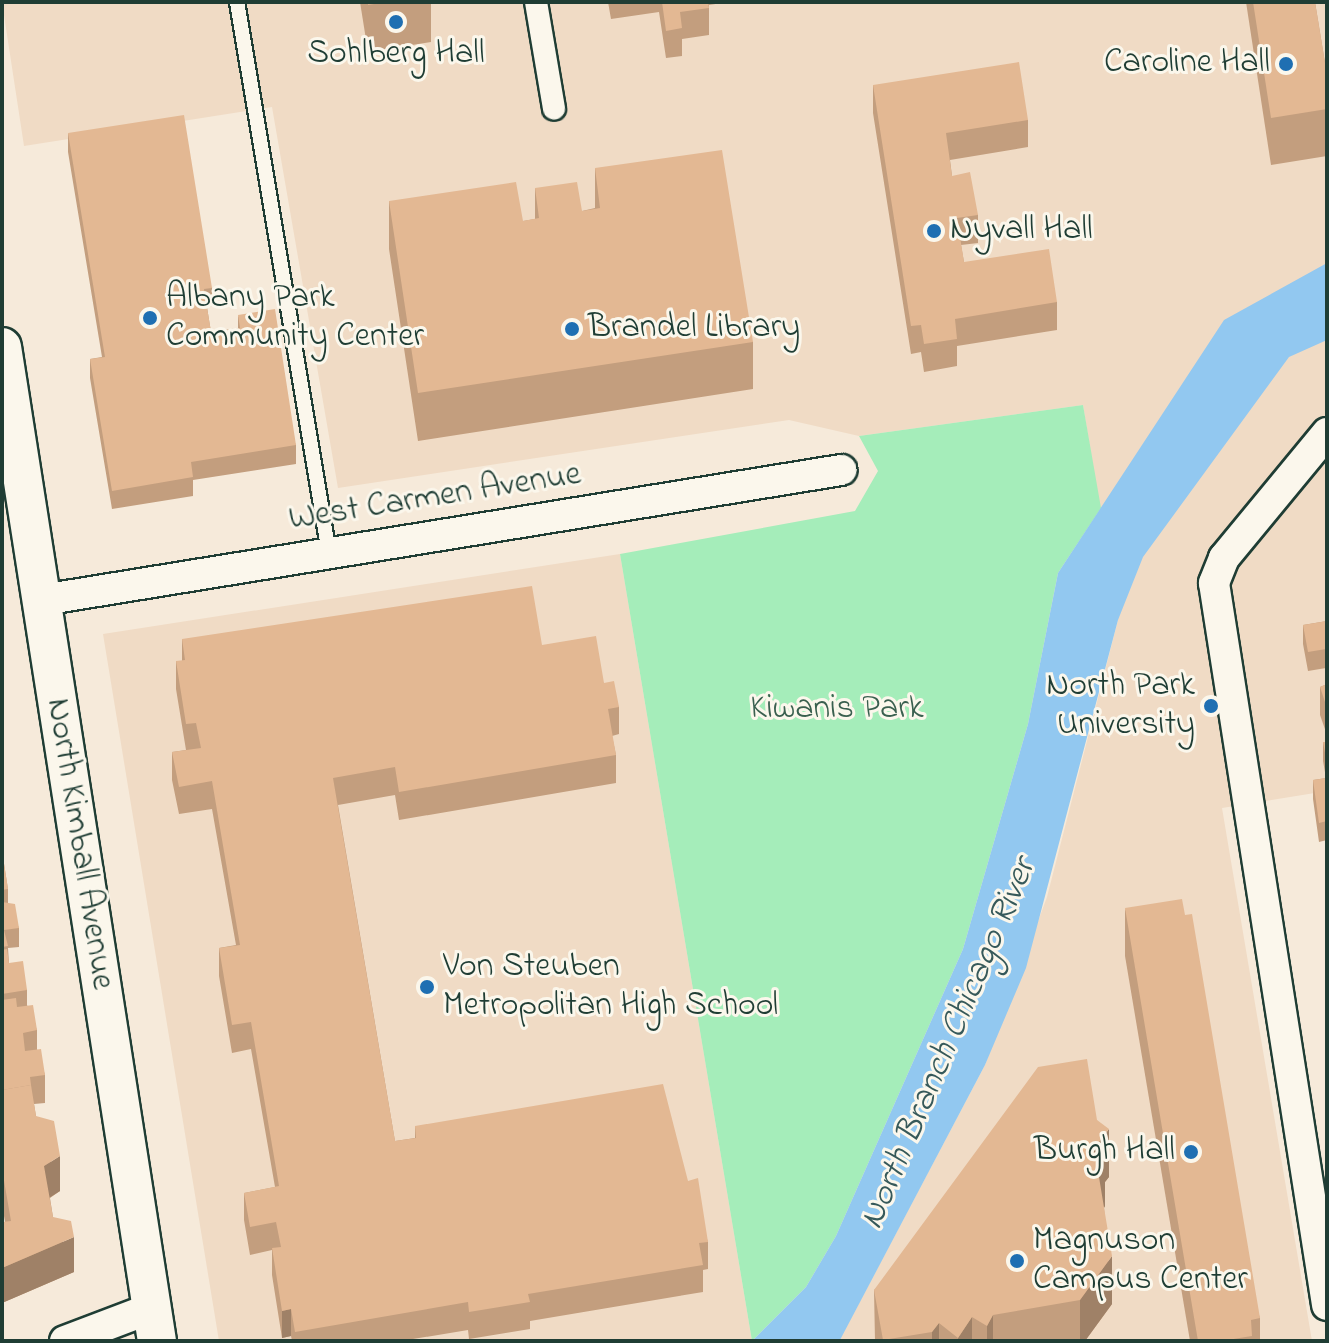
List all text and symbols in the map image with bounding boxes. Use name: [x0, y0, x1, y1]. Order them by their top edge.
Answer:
marker: Sohlberg Hall: [387, 13, 405, 31]
place label: Sohlberg Hall: [307, 35, 485, 75]
place label: Caroline Hall: [1104, 44, 1270, 84]
marker: Caroline Hall: [1277, 55, 1295, 73]
place label: Nyvall Hall: [950, 211, 1093, 251]
marker: Nyvall Hall: [925, 222, 943, 240]
place label: Albany Park Community Center: [166, 278, 424, 358]
marker: Albany Park Community Center: [141, 309, 159, 327]
place label: Brandel Library: [588, 309, 800, 349]
marker: Brandel Library: [563, 320, 581, 338]
street label: West Carmen Avenue: [286, 455, 584, 541]
place label: North Park University: [1046, 666, 1195, 746]
park label: Kiwanis Park: [750, 690, 924, 730]
street label: North Kimball Avenue: [36, 696, 122, 992]
marker: North Park University: [1202, 697, 1220, 715]
water label: North Branch Chicago River: [851, 852, 1047, 1236]
place label: Von Steuben Metropolitan High School: [443, 947, 778, 1026]
marker: Von Steuben Metropolitan High School: [418, 978, 436, 996]
place label: Burgh Hall: [1034, 1132, 1175, 1172]
marker: Burgh Hall: [1182, 1143, 1200, 1161]
place label: Magnuson Campus Center: [1033, 1221, 1248, 1300]
marker: Magnuson Campus Center: [1008, 1252, 1026, 1270]

